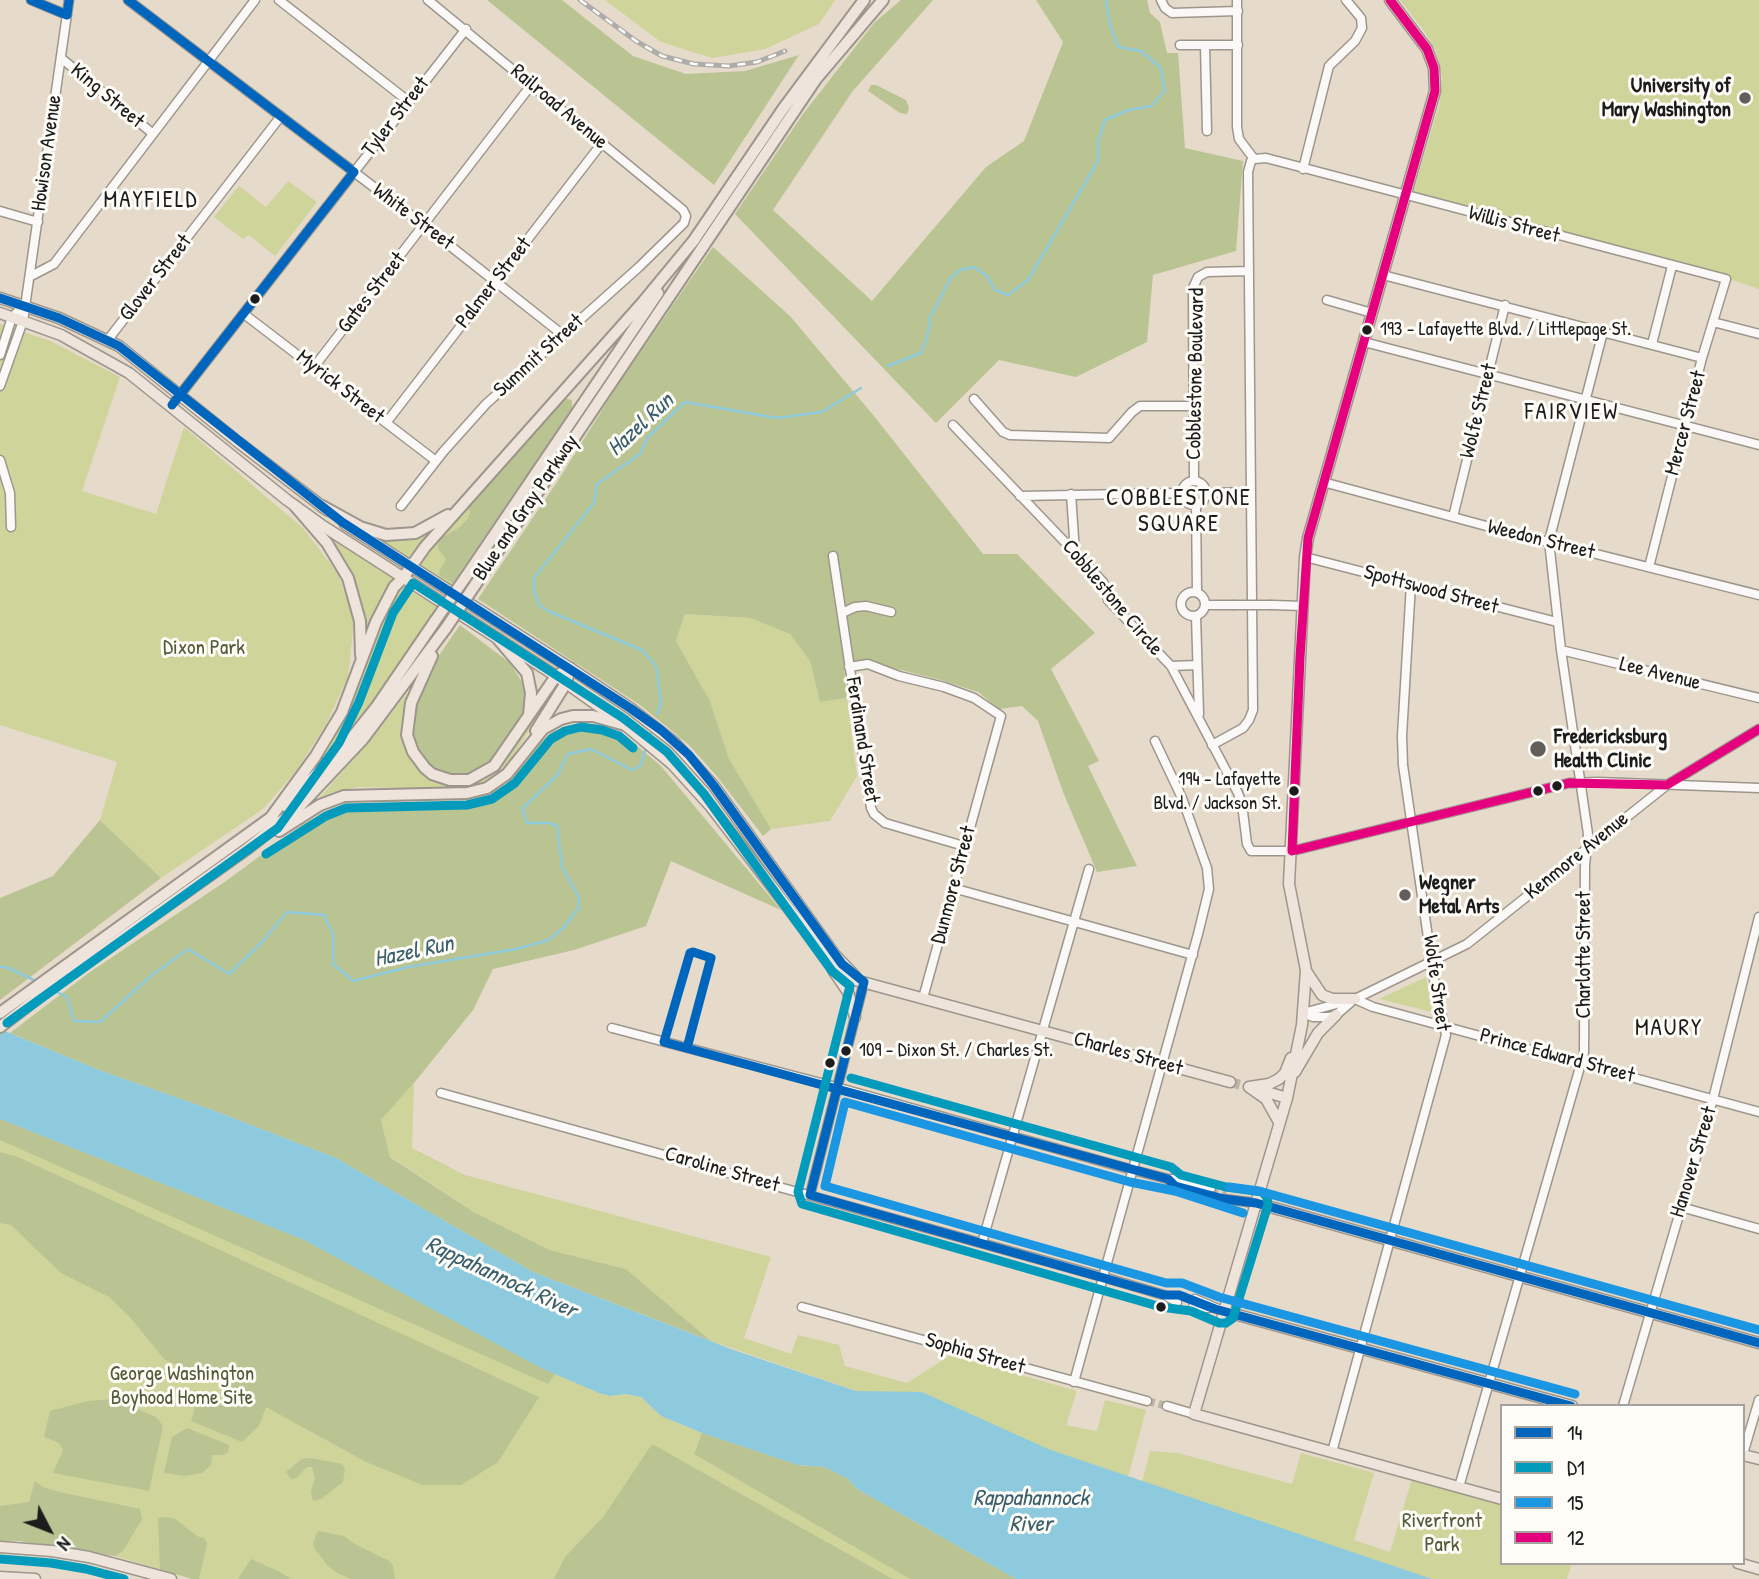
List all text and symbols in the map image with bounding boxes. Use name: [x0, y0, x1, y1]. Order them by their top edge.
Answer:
street label: King Street: [65, 58, 149, 134]
street label: Railroad Avenue: [505, 59, 613, 155]
street label: Tyler Street: [357, 72, 435, 162]
place label: University of Mary Washington: [1602, 73, 1731, 123]
marker: University of Mary Washington: [1737, 90, 1753, 106]
street label: Howison Avenue: [26, 93, 68, 213]
street label: White Street: [367, 178, 459, 256]
district label: MAYFIELD: [105, 187, 197, 215]
street label: Willis Street: [1466, 201, 1562, 249]
street label: Glover Street: [114, 230, 198, 326]
street label: Palmer Street: [451, 233, 537, 333]
street label: Gates Street: [333, 248, 411, 338]
street label: Cobblestone Boulevard: [1182, 288, 1210, 460]
unlabelled marker: [248, 292, 262, 306]
street label: Summit Street: [489, 309, 589, 403]
place label: 193 - Lafayette Blvd. / Littlepage St.: [1380, 319, 1631, 341]
marker: 193 - Lafayette Blvd. / Littlepage St.: [1360, 323, 1374, 337]
street label: Myrick Street: [291, 345, 389, 429]
street label: Wolfe Street: [1455, 361, 1503, 461]
street label: Mercer Street: [1660, 368, 1712, 478]
water label: Hazel Run: [602, 388, 680, 462]
district label: FAIRVIEW: [1526, 399, 1618, 427]
street label: Blue and Gray Parkway: [468, 430, 584, 586]
district label: COBBLESTONE SQUARE: [1107, 485, 1251, 539]
street label: Weedon Street: [1485, 515, 1597, 565]
street label: Cobblestone Circle: [1056, 535, 1168, 661]
street label: Spottswood Street: [1361, 560, 1501, 620]
park label: Dixon Park: [163, 635, 245, 661]
street label: Lee Avenue: [1617, 652, 1703, 696]
street label: Ferdinand Street: [840, 676, 884, 804]
place label: Fredericksburg Health Clinic: [1554, 724, 1667, 774]
marker: Fredericksburg Health Clinic: [1528, 739, 1548, 759]
place label: 194 - Lafayette Blvd. / Jackson St.: [1153, 769, 1281, 813]
unlabelled marker: [1550, 779, 1564, 793]
marker: 194 - Lafayette Blvd. / Jackson St.: [1287, 784, 1301, 798]
unlabelled marker: [1531, 784, 1545, 798]
street label: Kenmore Avenue: [1520, 807, 1634, 905]
street label: Dunmore Street: [926, 823, 982, 947]
place label: Wegner Metal Arts: [1419, 870, 1499, 920]
marker: Wegner Metal Arts: [1397, 887, 1413, 903]
street label: Charlotte Street: [1571, 891, 1597, 1019]
water label: Hazel Run: [372, 930, 456, 974]
street label: Wolfe Street: [1417, 933, 1455, 1033]
district label: MAURY: [1636, 1015, 1702, 1043]
street label: Prince Edward Street: [1477, 1023, 1637, 1089]
street label: Charles Street: [1071, 1026, 1185, 1082]
place label: 109 - Dixon St. / Charles St.: [859, 1040, 1053, 1062]
marker: 109 - Dixon St. / Charles St.: [839, 1044, 853, 1058]
unlabelled marker: [823, 1056, 837, 1070]
street label: Hanover Street: [1665, 1104, 1723, 1220]
street label: Caroline Street: [662, 1142, 782, 1198]
water label: Rappahannock River: [421, 1231, 581, 1325]
unlabelled marker: [1154, 1300, 1168, 1314]
street label: Sophia Street: [922, 1328, 1028, 1380]
park label: George Washington Boyhood Home Site: [110, 1361, 254, 1411]
legend: [1500, 1404, 1745, 1565]
text: 14: [1567, 1418, 1583, 1447]
text: D1: [1567, 1453, 1585, 1482]
water label: Rappahannock River: [973, 1485, 1089, 1539]
text: 15: [1567, 1488, 1584, 1517]
north arrow: [14, 1495, 84, 1565]
park label: Riverfront Park: [1402, 1508, 1482, 1558]
text: 12: [1567, 1523, 1584, 1552]
text: N: [52, 1532, 78, 1557]

